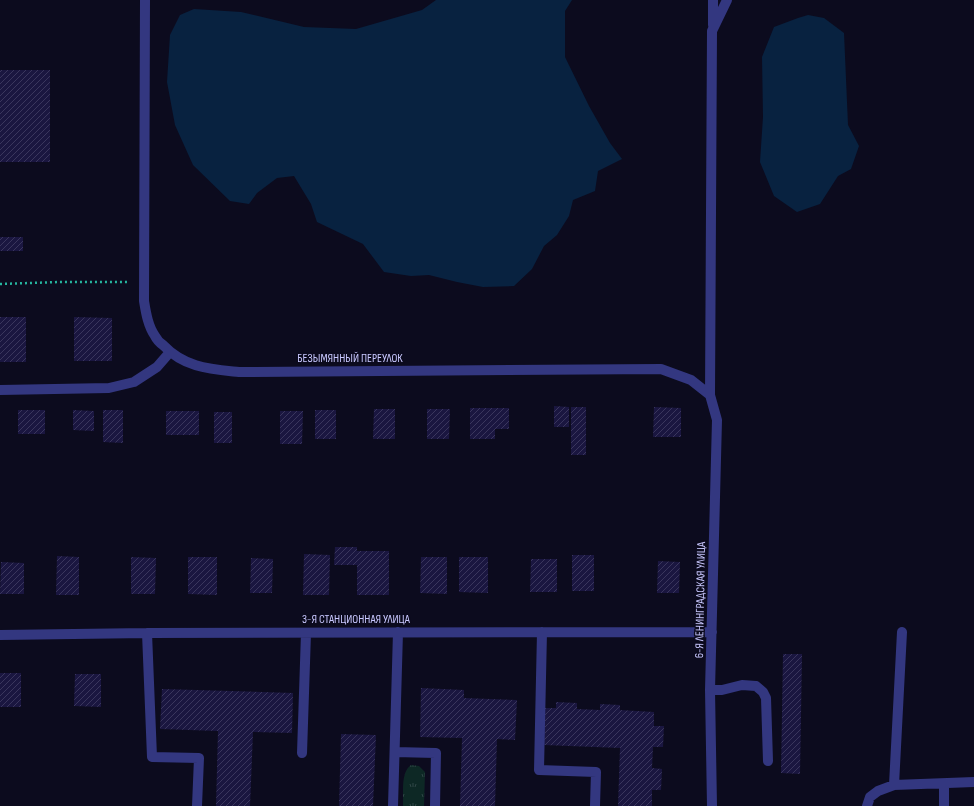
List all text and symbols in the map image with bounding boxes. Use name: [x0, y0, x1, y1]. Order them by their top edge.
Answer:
street label: БЕЗЫМЯННЫЙ ПЕРЕУЛОК: [297, 351, 403, 366]
street label: 6-Я ЛЕНИНГРАДСКАЯ УЛИЦА: [692, 541, 709, 658]
street label: 3-Я СТАНЦИОННАЯ УЛИЦА: [302, 612, 411, 627]

